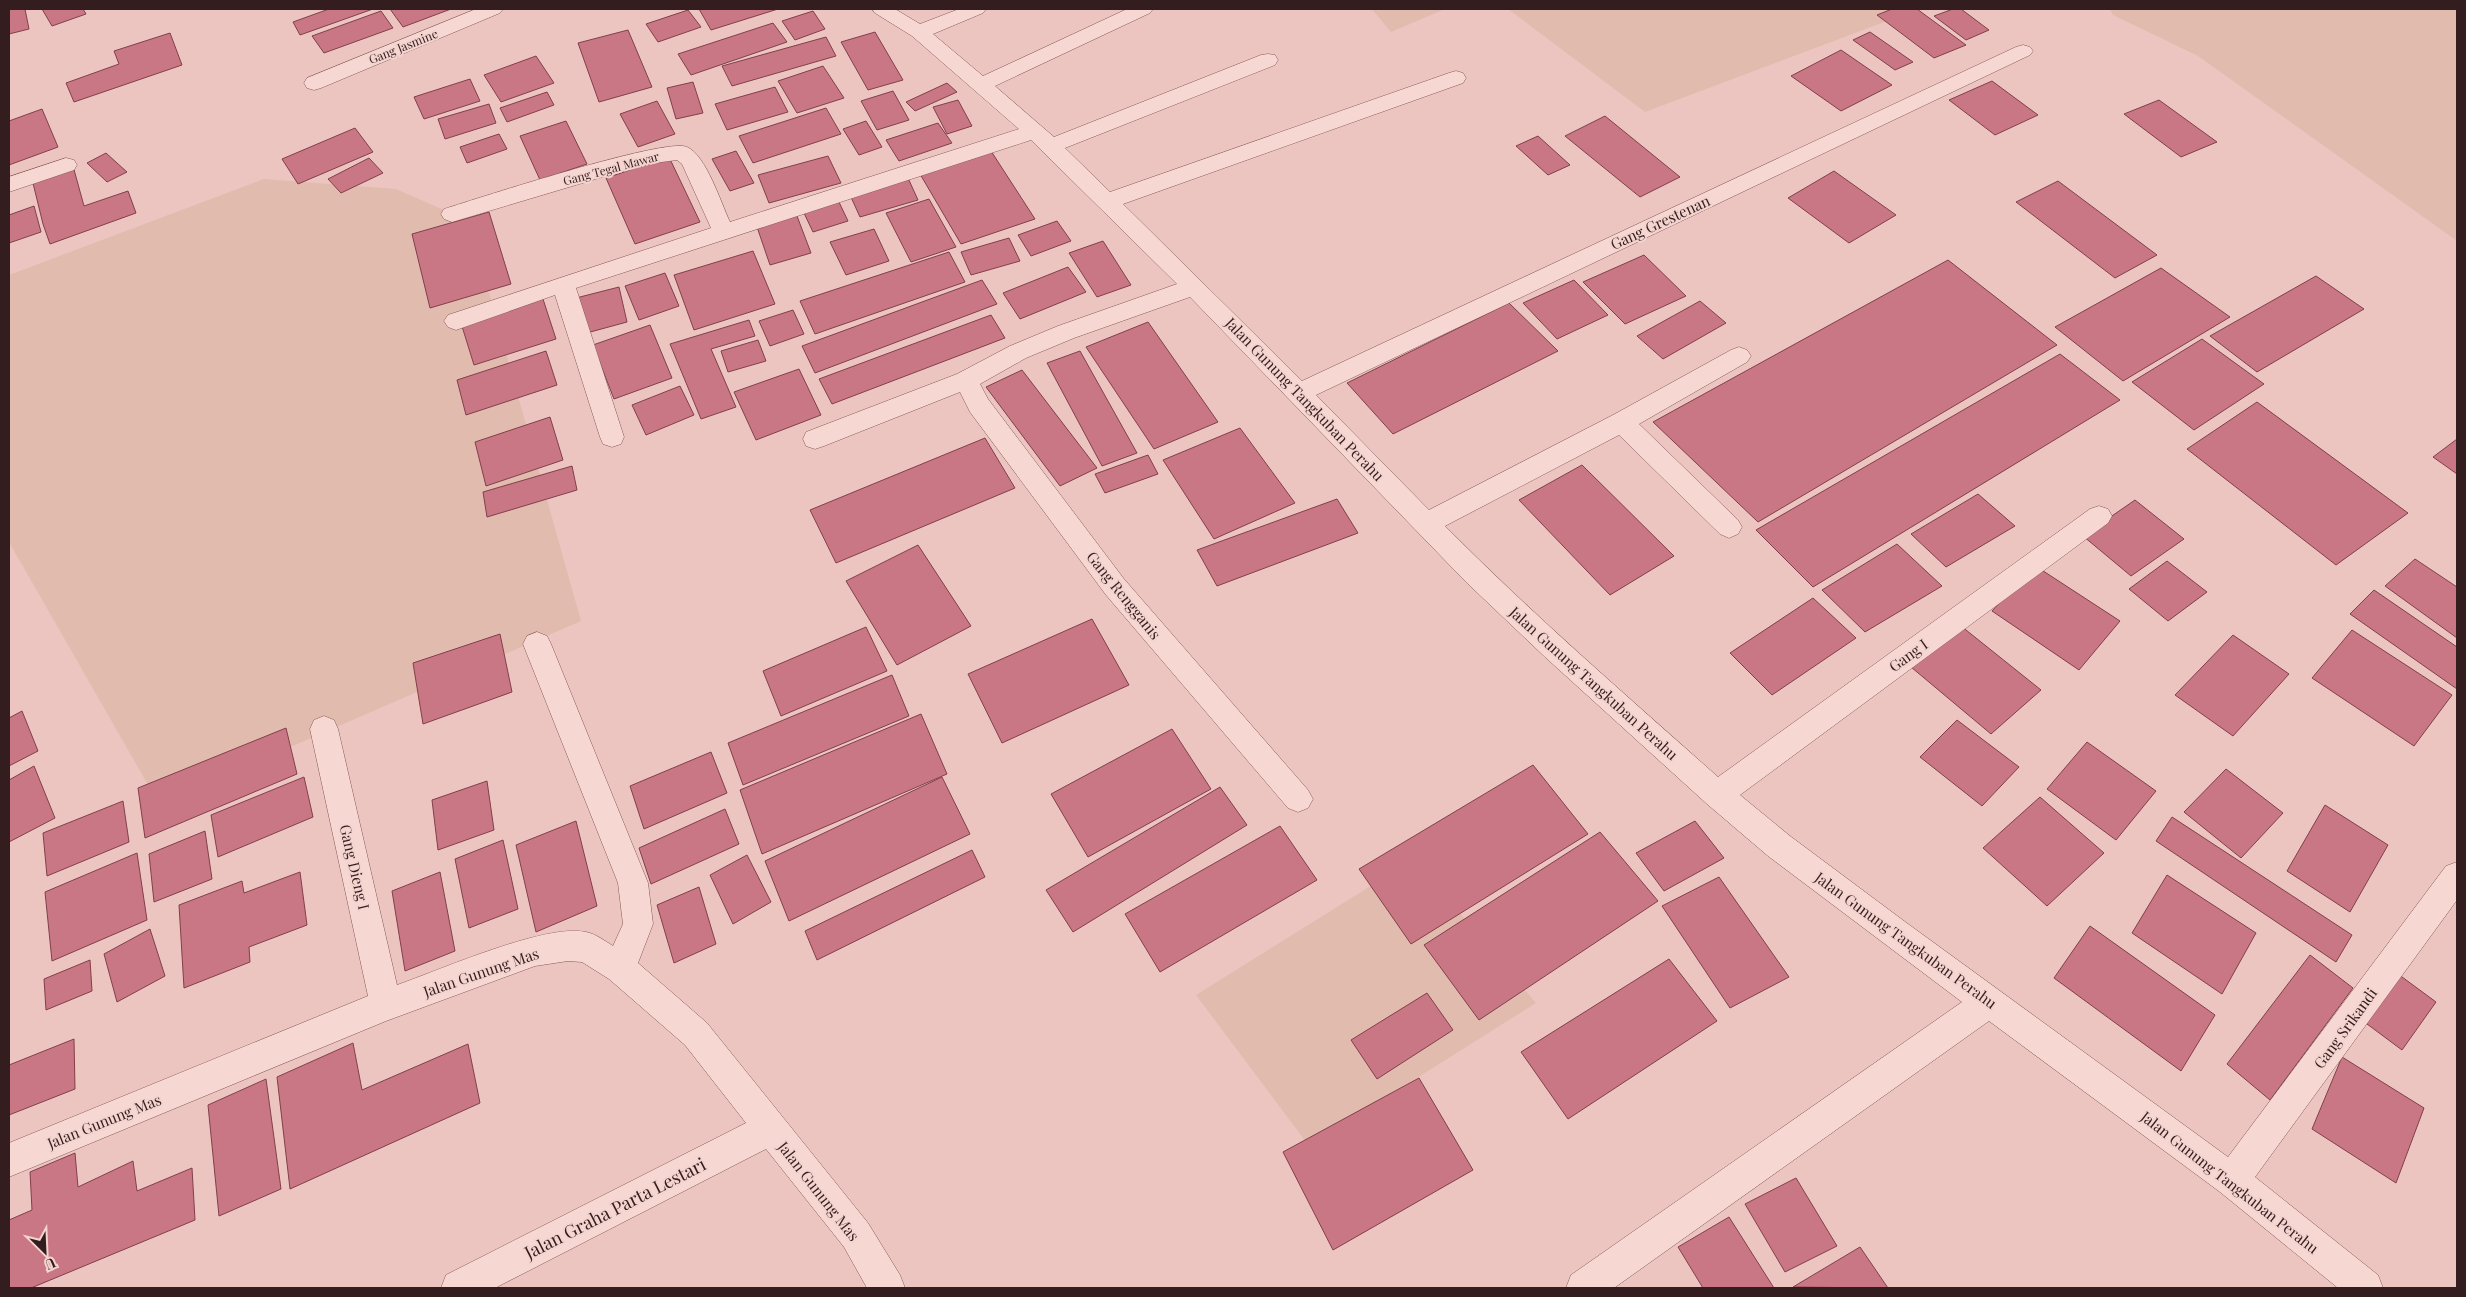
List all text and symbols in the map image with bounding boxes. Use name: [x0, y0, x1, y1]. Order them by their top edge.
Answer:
street label: Gang Jasmine: [366, 25, 440, 67]
street label: Gang Tegal Mawar: [561, 147, 661, 189]
street label: Gang Grestenan: [1607, 190, 1713, 254]
street label: Jalan Gunung Tangkuban Perahu: [1221, 312, 1389, 485]
street label: Gang Rengganis: [1082, 547, 1166, 643]
street label: Jalan Gunung Tangkuban Perahu: [1505, 601, 1683, 764]
street label: Gang I: [1885, 634, 1931, 676]
street label: Gang Dieng I: [335, 822, 375, 912]
street label: Jalan Gunung Tangkuban Perahu: [1810, 867, 2001, 1013]
street label: Jalan Gunung Mas: [420, 943, 541, 1001]
street label: Gang Srikandi: [2309, 983, 2381, 1072]
street label: Jalan Gunung Mas: [43, 1089, 164, 1153]
street label: Jalan Gunung Tangkuban Perahu: [2136, 1106, 2323, 1258]
street label: Jalan Gunung Mas: [773, 1136, 864, 1245]
street label: Jalan Graha Parta Lestari: [519, 1152, 710, 1265]
north arrow: [20, 1227, 70, 1277]
text: U: [42, 1254, 59, 1275]

